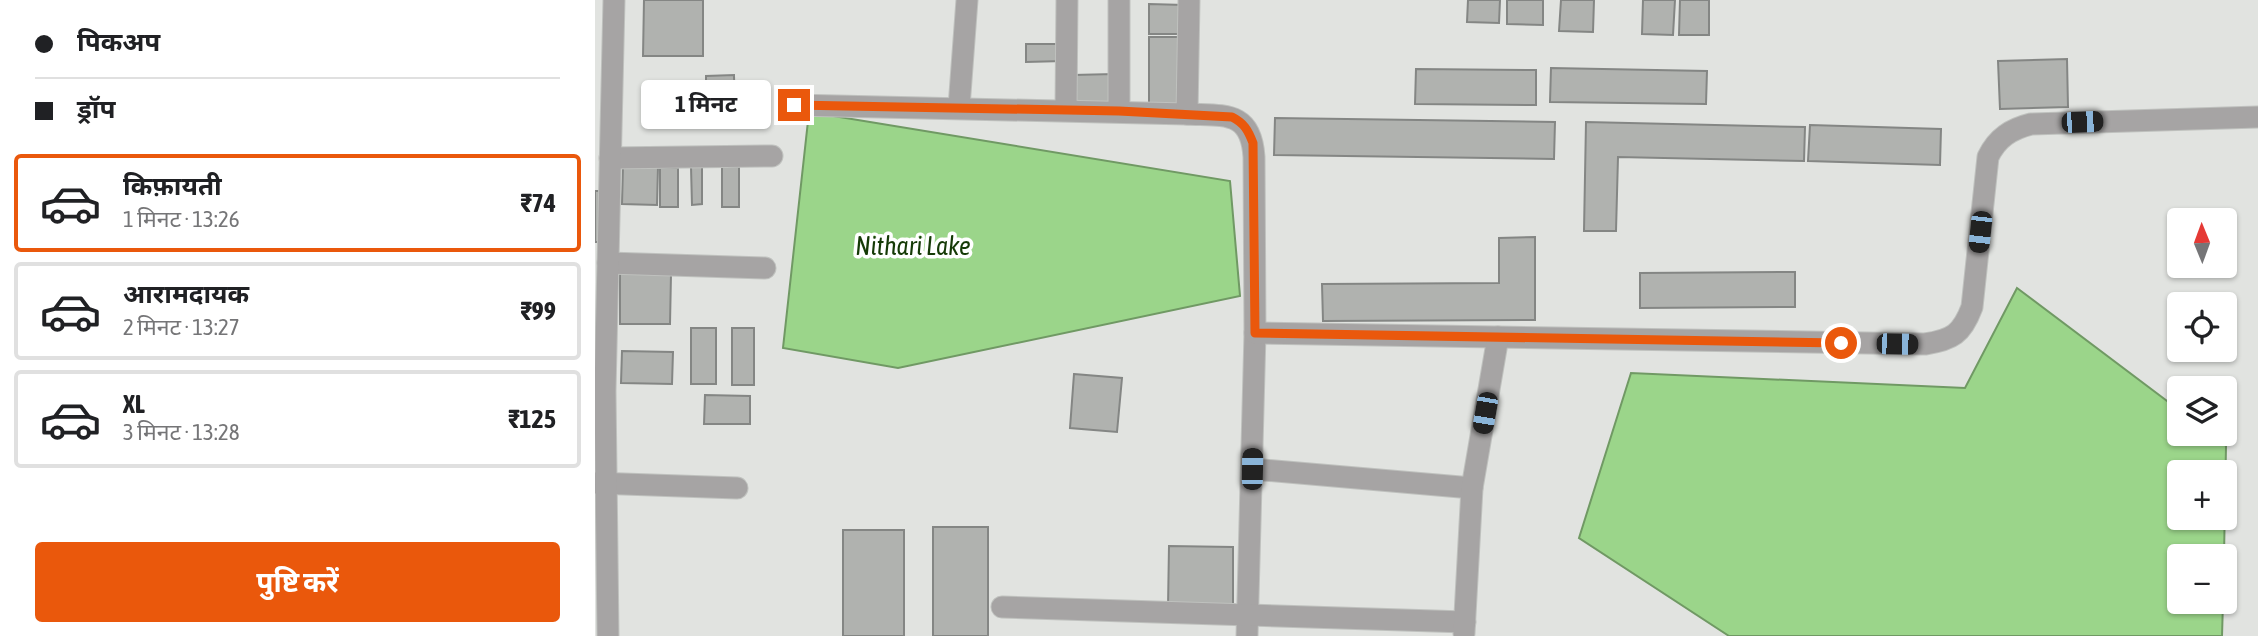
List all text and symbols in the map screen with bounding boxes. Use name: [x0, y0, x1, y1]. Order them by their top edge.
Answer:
text: पिकअप: [77, 27, 160, 57]
callout: 1 मिनट: [640, 80, 769, 130]
route end: [778, 89, 810, 121]
text: 1 मिनट: [675, 91, 737, 117]
text: ड्रॉप: [77, 94, 115, 124]
car: [2061, 111, 2104, 133]
text: किफ़ायती: [123, 171, 222, 201]
icon: car: [39, 172, 102, 235]
text: ₹74: [520, 188, 556, 218]
text: 1 मिनट · 13:26: [123, 206, 240, 232]
north arrow: [2167, 208, 2237, 278]
map controls: [2167, 208, 2237, 614]
car: [1968, 210, 1993, 254]
water label: Nithari Lake: [855, 231, 971, 261]
text: आरामदायक: [123, 279, 249, 309]
icon: car: [39, 280, 102, 343]
button: locate: [2167, 292, 2237, 362]
text: ₹99: [520, 296, 556, 326]
text: 2 मिनट · 13:27: [123, 314, 240, 340]
route start: [1825, 327, 1857, 359]
car: [1876, 333, 1919, 355]
button: layers: [2167, 376, 2237, 446]
icon: car: [39, 388, 102, 451]
text: XL: [123, 389, 145, 419]
car: [1472, 390, 1499, 436]
text: ₹125: [508, 404, 556, 434]
text: 3 मिनट · 13:28: [123, 419, 240, 445]
car: [1242, 448, 1263, 490]
button: +: [2167, 460, 2237, 530]
button: पुष्टि करें: [35, 542, 560, 622]
button: −: [2167, 544, 2237, 614]

